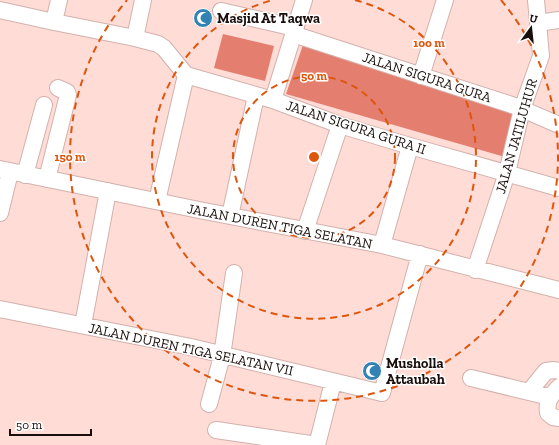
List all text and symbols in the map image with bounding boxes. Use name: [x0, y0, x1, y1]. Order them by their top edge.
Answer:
mosque icon: Masjid At Taqwa: [192, 7, 214, 29]
north arrow: [511, 8, 551, 48]
place label: Masjid At Taqwa: [217, 10, 320, 27]
text: U: [528, 12, 539, 26]
text: 100 m: [413, 36, 445, 50]
street label: JALAN SIGURA GURA: [360, 49, 494, 107]
text: 50 m: [301, 69, 327, 83]
street label: JALAN JATILUHUR: [492, 76, 541, 196]
street label: JALAN SIGURA GURA II: [284, 97, 428, 158]
text: 150 m: [55, 150, 86, 164]
centre of rings: [307, 150, 321, 164]
street label: JALAN DUREN TIGA SELATAN: [186, 200, 374, 253]
street label: JALAN DUREN TIGA SELATAN VII: [87, 319, 295, 380]
place label: Musholla Attaubah: [386, 355, 445, 388]
mosque icon: Musholla Attaubah: [361, 360, 383, 382]
scale bar: [10, 411, 91, 437]
text: 50 m: [16, 418, 43, 432]

